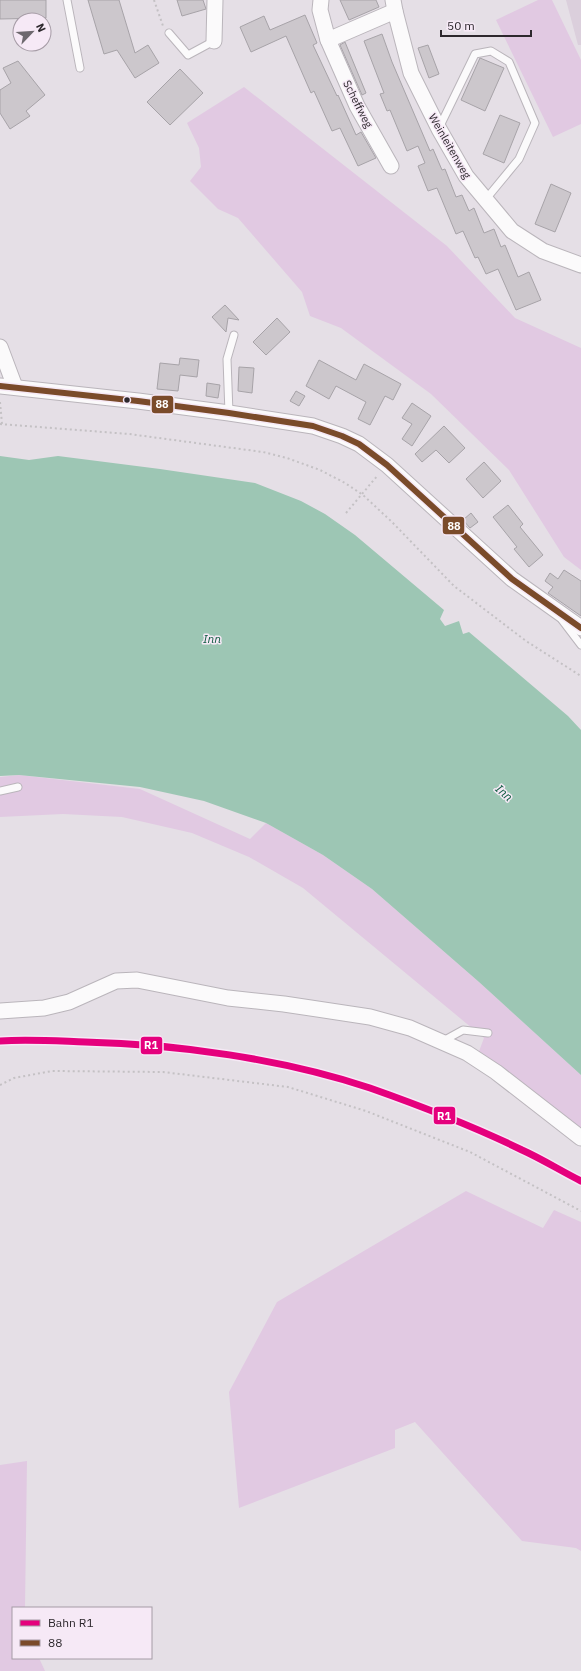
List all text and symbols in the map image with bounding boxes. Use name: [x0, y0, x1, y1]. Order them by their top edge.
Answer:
north arrow: [12, 12, 52, 52]
scale bar: [441, 12, 531, 38]
text: 50 m: [447, 18, 475, 33]
text: N: [33, 21, 49, 34]
street label: Scheffweg: [340, 78, 376, 130]
street label: Weinleitenweg: [426, 111, 474, 181]
unlabelled marker: [122, 395, 132, 405]
line badge: 88: [151, 395, 174, 414]
text: 88: [155, 397, 169, 411]
line badge: 88: [442, 516, 465, 535]
text: 88: [447, 519, 461, 533]
water label: Inn: [203, 631, 221, 646]
water label: Inn: [493, 781, 516, 804]
line badge: R1: [140, 1036, 163, 1055]
text: R1: [144, 1038, 158, 1052]
line badge: R1: [433, 1106, 456, 1125]
text: R1: [437, 1109, 451, 1123]
legend: [12, 1607, 152, 1659]
text: Bahn R1: [48, 1615, 94, 1630]
text: 88: [48, 1635, 62, 1650]

